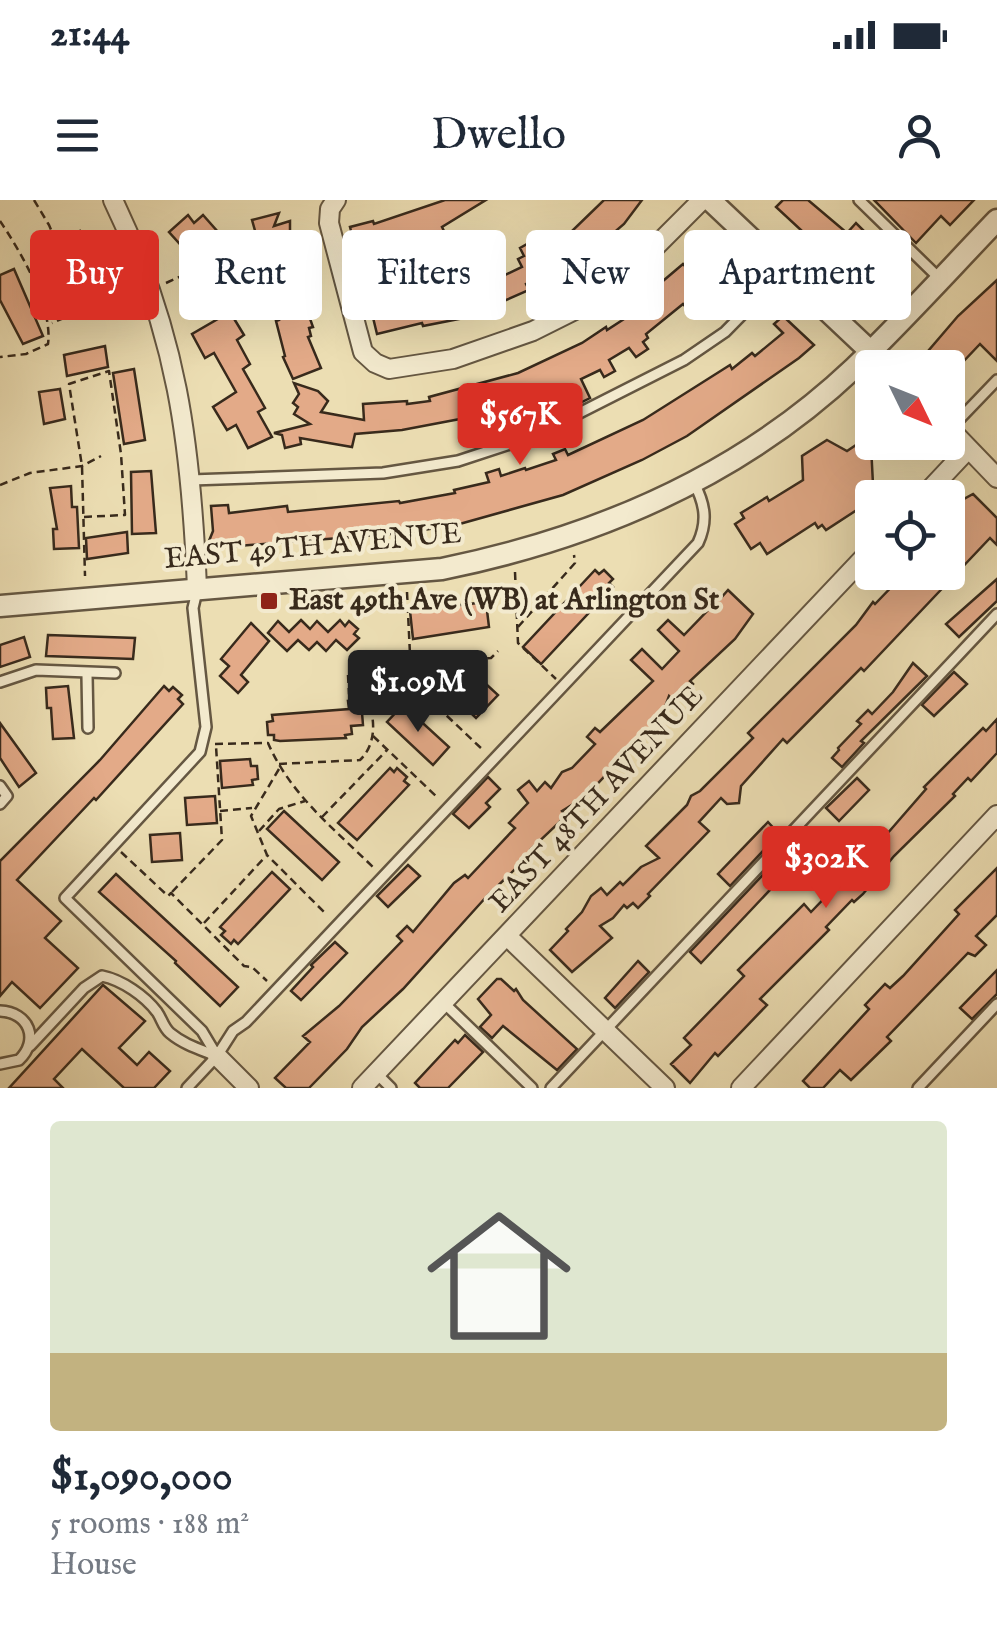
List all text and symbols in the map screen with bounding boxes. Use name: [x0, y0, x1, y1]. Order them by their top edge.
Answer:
text: 21:44: [50, 11, 129, 59]
text: Dwello: [431, 107, 566, 164]
icon: menu: [50, 108, 105, 163]
icon: person: [892, 108, 947, 163]
chip: Buy: [30, 230, 159, 320]
chip: Rent: [179, 230, 322, 320]
chip: Filters: [342, 230, 506, 320]
chip: New: [526, 230, 664, 320]
chip: Apartment: [684, 230, 911, 320]
north arrow: [855, 350, 965, 460]
map controls: [855, 350, 965, 590]
pin: $567K: [450, 383, 590, 468]
text: $567K: [480, 395, 560, 436]
button: locate: [855, 480, 965, 590]
street label: EAST 49TH AVENUE: [163, 515, 463, 579]
place label: East 49th Ave (WB) at Arlington St: [289, 582, 720, 620]
marker: East 49th Ave (WB) at Arlington St: [258, 590, 280, 612]
pin: $1.09M: [337, 650, 499, 735]
text: $1.09M: [370, 662, 466, 703]
street label: EAST 48TH AVENUE: [482, 678, 712, 922]
pin: $302K: [756, 826, 896, 911]
text: $302K: [784, 838, 868, 879]
icon: home: [409, 1186, 589, 1366]
text: $1,090,000: [50, 1451, 233, 1504]
text: 5 rooms · 188 m²: [50, 1504, 249, 1545]
text: House: [50, 1545, 137, 1586]

